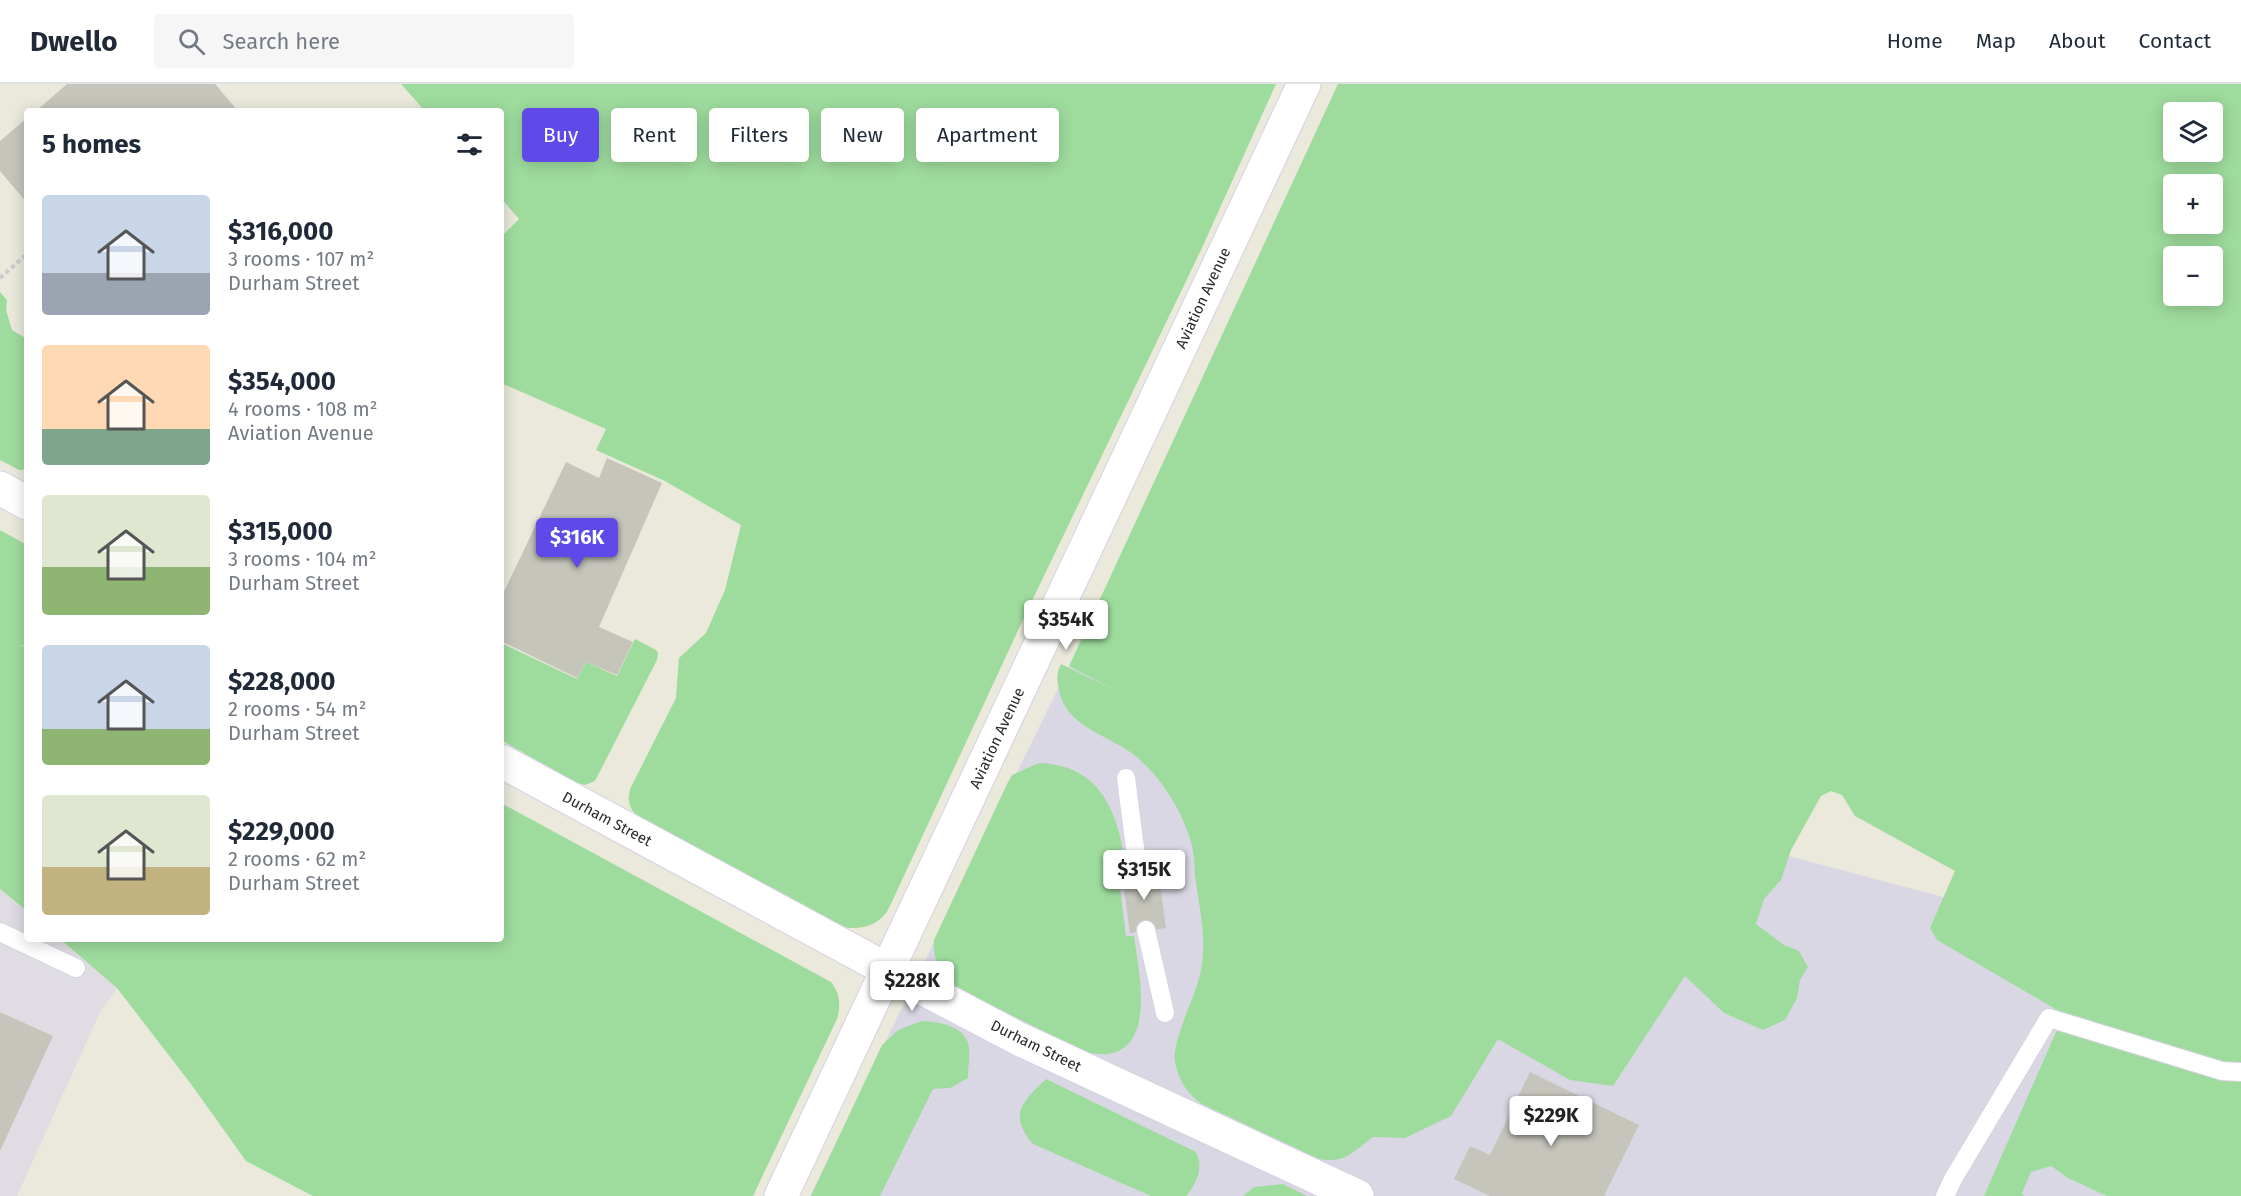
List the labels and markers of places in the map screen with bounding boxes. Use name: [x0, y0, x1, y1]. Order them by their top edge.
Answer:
pin: $316K: [535, 518, 619, 569]
pin: $354K: [1024, 600, 1108, 651]
pin: $315K: [1102, 850, 1186, 901]
pin: $228K: [870, 961, 954, 1012]
pin: $229K: [1509, 1096, 1593, 1147]

